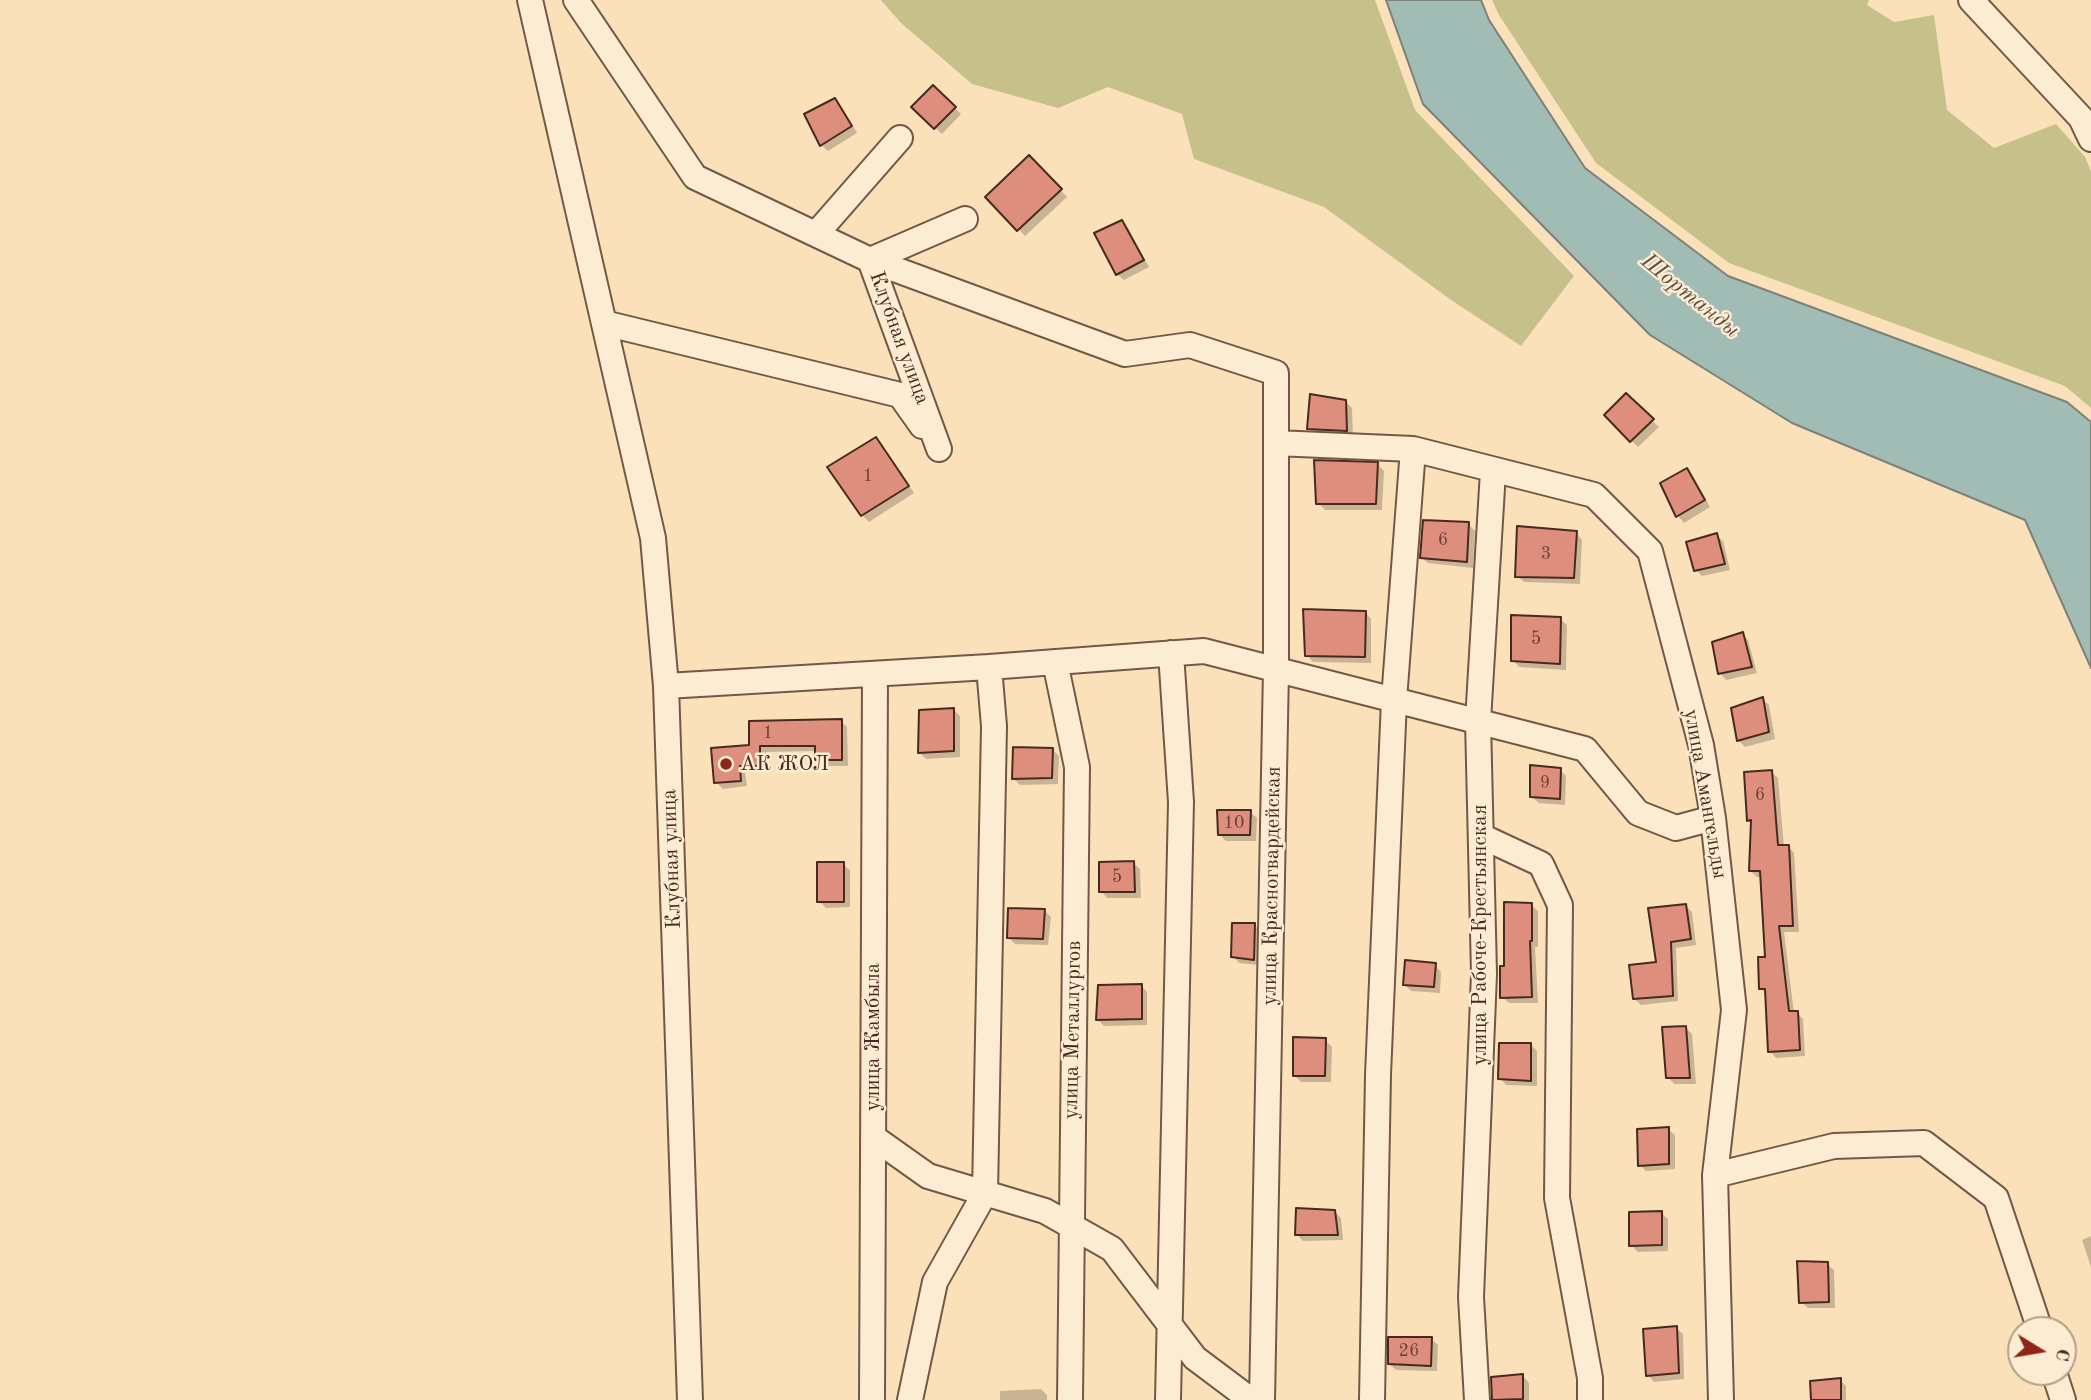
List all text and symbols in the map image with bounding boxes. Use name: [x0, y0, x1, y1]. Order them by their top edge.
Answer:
water label: Шортанды: [1635, 248, 1745, 344]
street label: Клубная улица: [863, 268, 935, 408]
house number: 1: [863, 465, 873, 487]
house number: 6: [1438, 529, 1448, 551]
house number: 3: [1541, 543, 1551, 565]
house number: 5: [1531, 628, 1541, 650]
street label: улица Амангельды: [1678, 707, 1732, 881]
house number: 1: [763, 722, 773, 744]
place label: АК ЖОЛ: [740, 751, 829, 777]
marker: АК ЖОЛ: [718, 756, 734, 772]
street label: улица Красногвардейская: [1257, 766, 1287, 1006]
house number: 9: [1540, 772, 1550, 794]
house number: 6: [1755, 784, 1765, 806]
street label: Клубная улица: [657, 789, 687, 929]
street label: улица Рабоче-Крестьянская: [1467, 804, 1493, 1066]
house number: 10: [1224, 812, 1244, 834]
house number: 5: [1112, 866, 1122, 888]
street label: улица Металлургов: [1059, 940, 1087, 1120]
street label: улица Жамбыла: [860, 963, 886, 1111]
north arrow: [2007, 1316, 2077, 1386]
house number: 26: [1399, 1340, 1419, 1362]
text: С: [2051, 1347, 2072, 1363]

